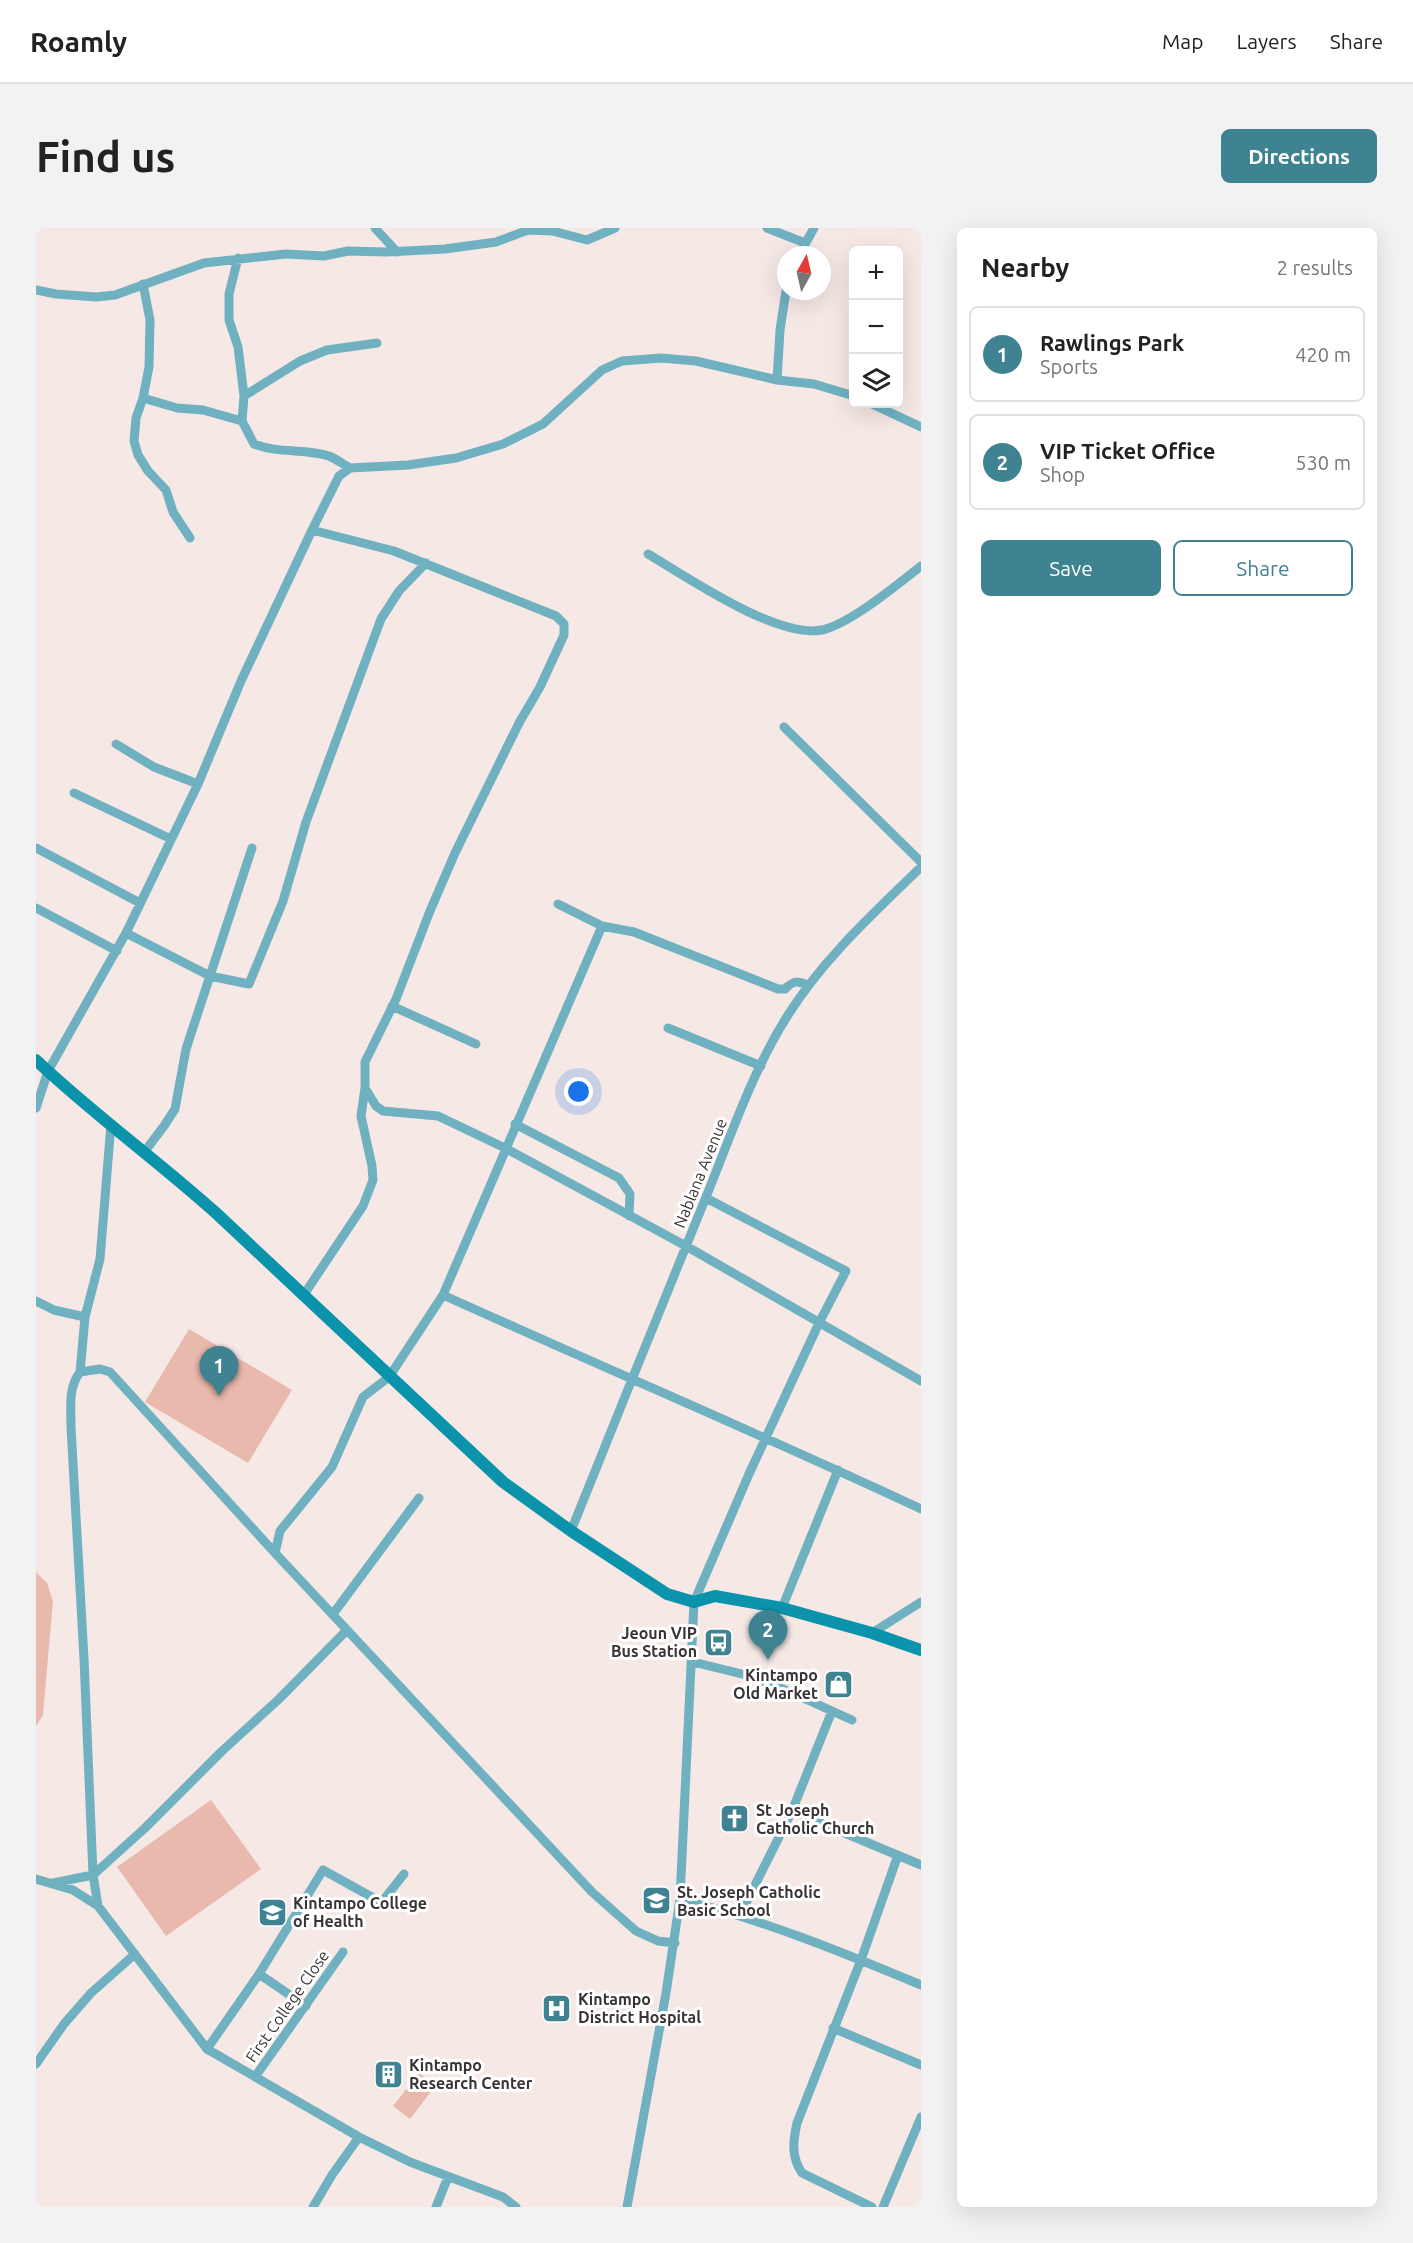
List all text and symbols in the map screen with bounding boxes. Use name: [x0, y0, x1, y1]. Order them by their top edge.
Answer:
text: Roamly: [30, 26, 127, 57]
text: Map: [1162, 29, 1203, 53]
text: Layers: [1236, 29, 1297, 53]
text: Share: [1330, 29, 1383, 53]
button: Directions: [1221, 129, 1377, 183]
text: Find us: [36, 133, 175, 180]
north arrow: [777, 246, 831, 300]
map controls: [849, 246, 903, 408]
button: +: [849, 246, 903, 300]
text: Nearby: [981, 253, 1069, 282]
text: 2 results: [1277, 256, 1353, 279]
button: −: [849, 300, 903, 354]
text: Rawlings Park: [1040, 330, 1184, 355]
text: 1: [997, 343, 1008, 366]
text: 420 m: [1295, 343, 1351, 366]
button: layers: [849, 354, 903, 408]
text: Sports: [1040, 355, 1098, 378]
text: VIP Ticket Office: [1040, 438, 1215, 463]
text: 2: [997, 451, 1008, 474]
text: 530 m: [1295, 451, 1351, 474]
text: Shop: [1040, 463, 1085, 486]
button: Save: [981, 540, 1161, 596]
button: Share: [1173, 540, 1353, 596]
your location: [564, 1077, 593, 1106]
street label: Nablana Avenue: [670, 1116, 730, 1230]
pin: 1: [200, 1346, 238, 1396]
pin: 2: [748, 1610, 788, 1660]
place label: Jeoun VIP Bus Station: [611, 1624, 697, 1660]
bus stop icon: Jeoun VIP Bus Station: [702, 1626, 734, 1658]
place label: Kintampo Old Market: [733, 1666, 818, 1702]
shop icon: Kintampo Old Market: [823, 1668, 855, 1700]
place label: St Joseph Catholic Church: [756, 1801, 874, 1837]
church icon: St Joseph Catholic Church: [719, 1803, 751, 1835]
place label: St. Joseph Catholic Basic School: [677, 1883, 821, 1919]
school or university icon: St. Joseph Catholic Basic School: [640, 1885, 672, 1917]
place label: Kintampo College of Health: [293, 1894, 427, 1930]
school or university icon: Kintampo College of Health: [256, 1896, 288, 1928]
street label: First College Close: [242, 1947, 332, 2065]
place label: Kintampo District Hospital: [578, 1990, 701, 2026]
hospital icon: Kintampo District Hospital: [541, 1992, 573, 2024]
place label: Kintampo Research Center: [409, 2056, 533, 2092]
building icon: Kintampo Research Center: [372, 2058, 404, 2090]

